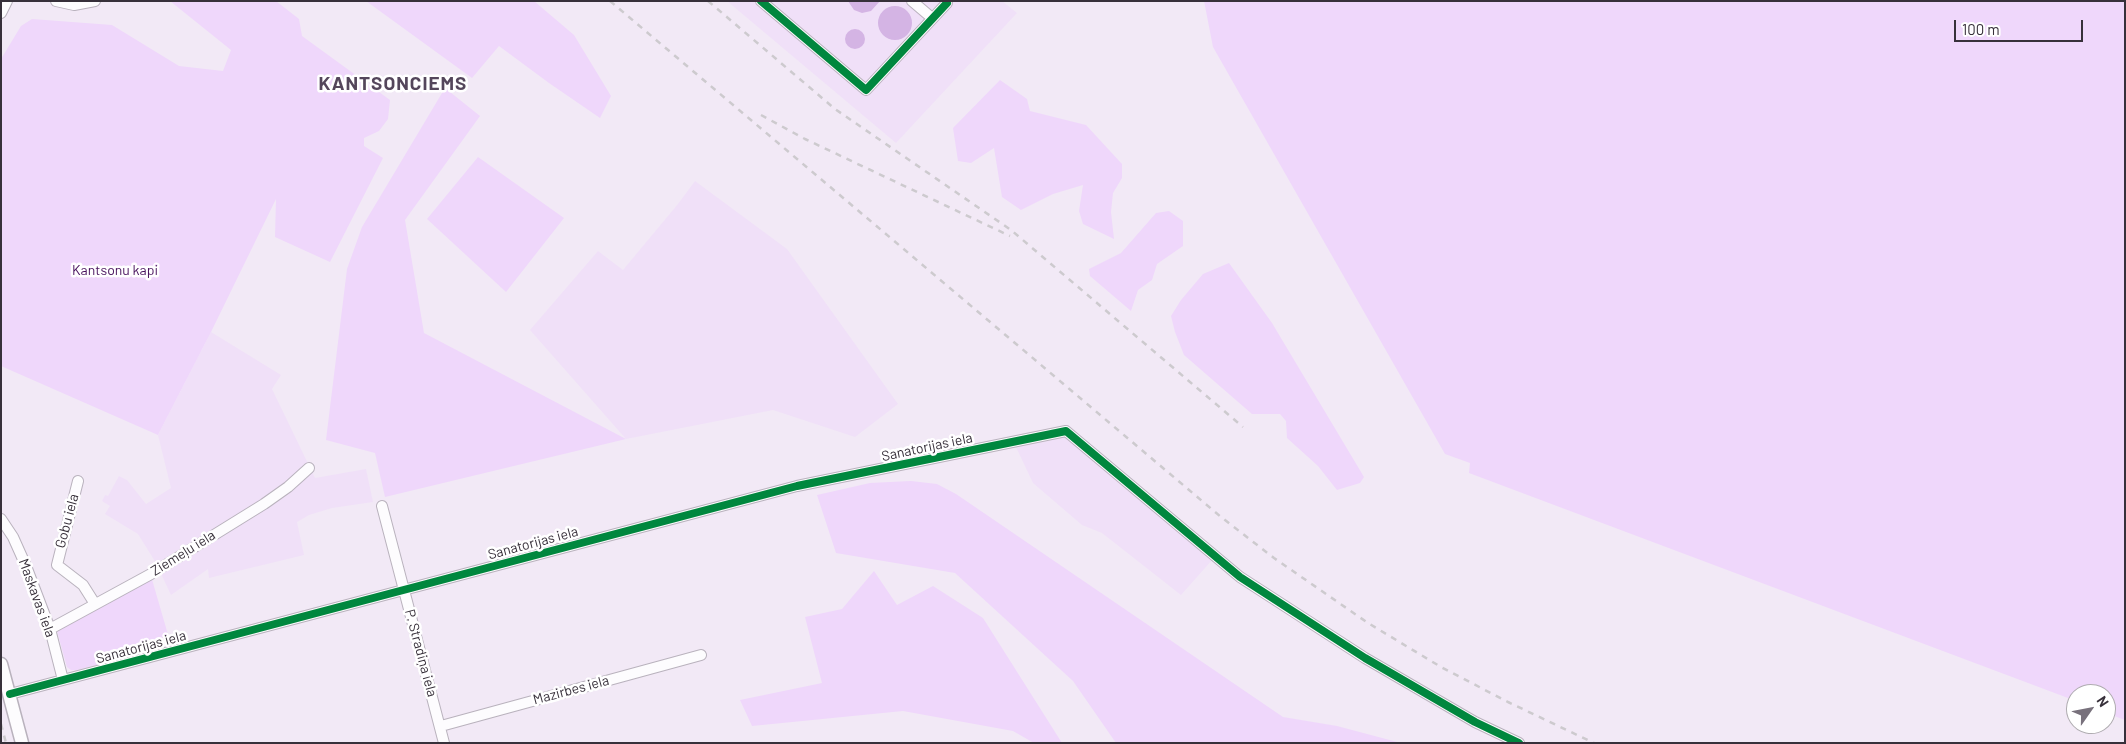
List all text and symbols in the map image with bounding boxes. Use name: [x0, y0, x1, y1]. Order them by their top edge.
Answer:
scale bar: [1956, 10, 2085, 42]
text: 100 m: [1962, 20, 2000, 38]
district label: KANTSONCIEMS: [317, 73, 469, 95]
park label: Kantsonu kapi: [72, 262, 158, 278]
street label: Sanatorijas iela: [880, 429, 974, 465]
street label: Gobu iela: [52, 492, 82, 550]
street label: Sanatorijas iela: [486, 523, 580, 563]
street label: Ziemeļu iela: [148, 527, 218, 579]
street label: Maskavas iela: [15, 556, 59, 640]
street label: P. Stradiņa iela: [401, 607, 441, 699]
street label: Sanatorijas iela: [94, 627, 188, 667]
street label: Mazirbes iela: [531, 672, 611, 708]
north arrow: [2066, 684, 2116, 734]
text: N: [2093, 693, 2113, 710]

